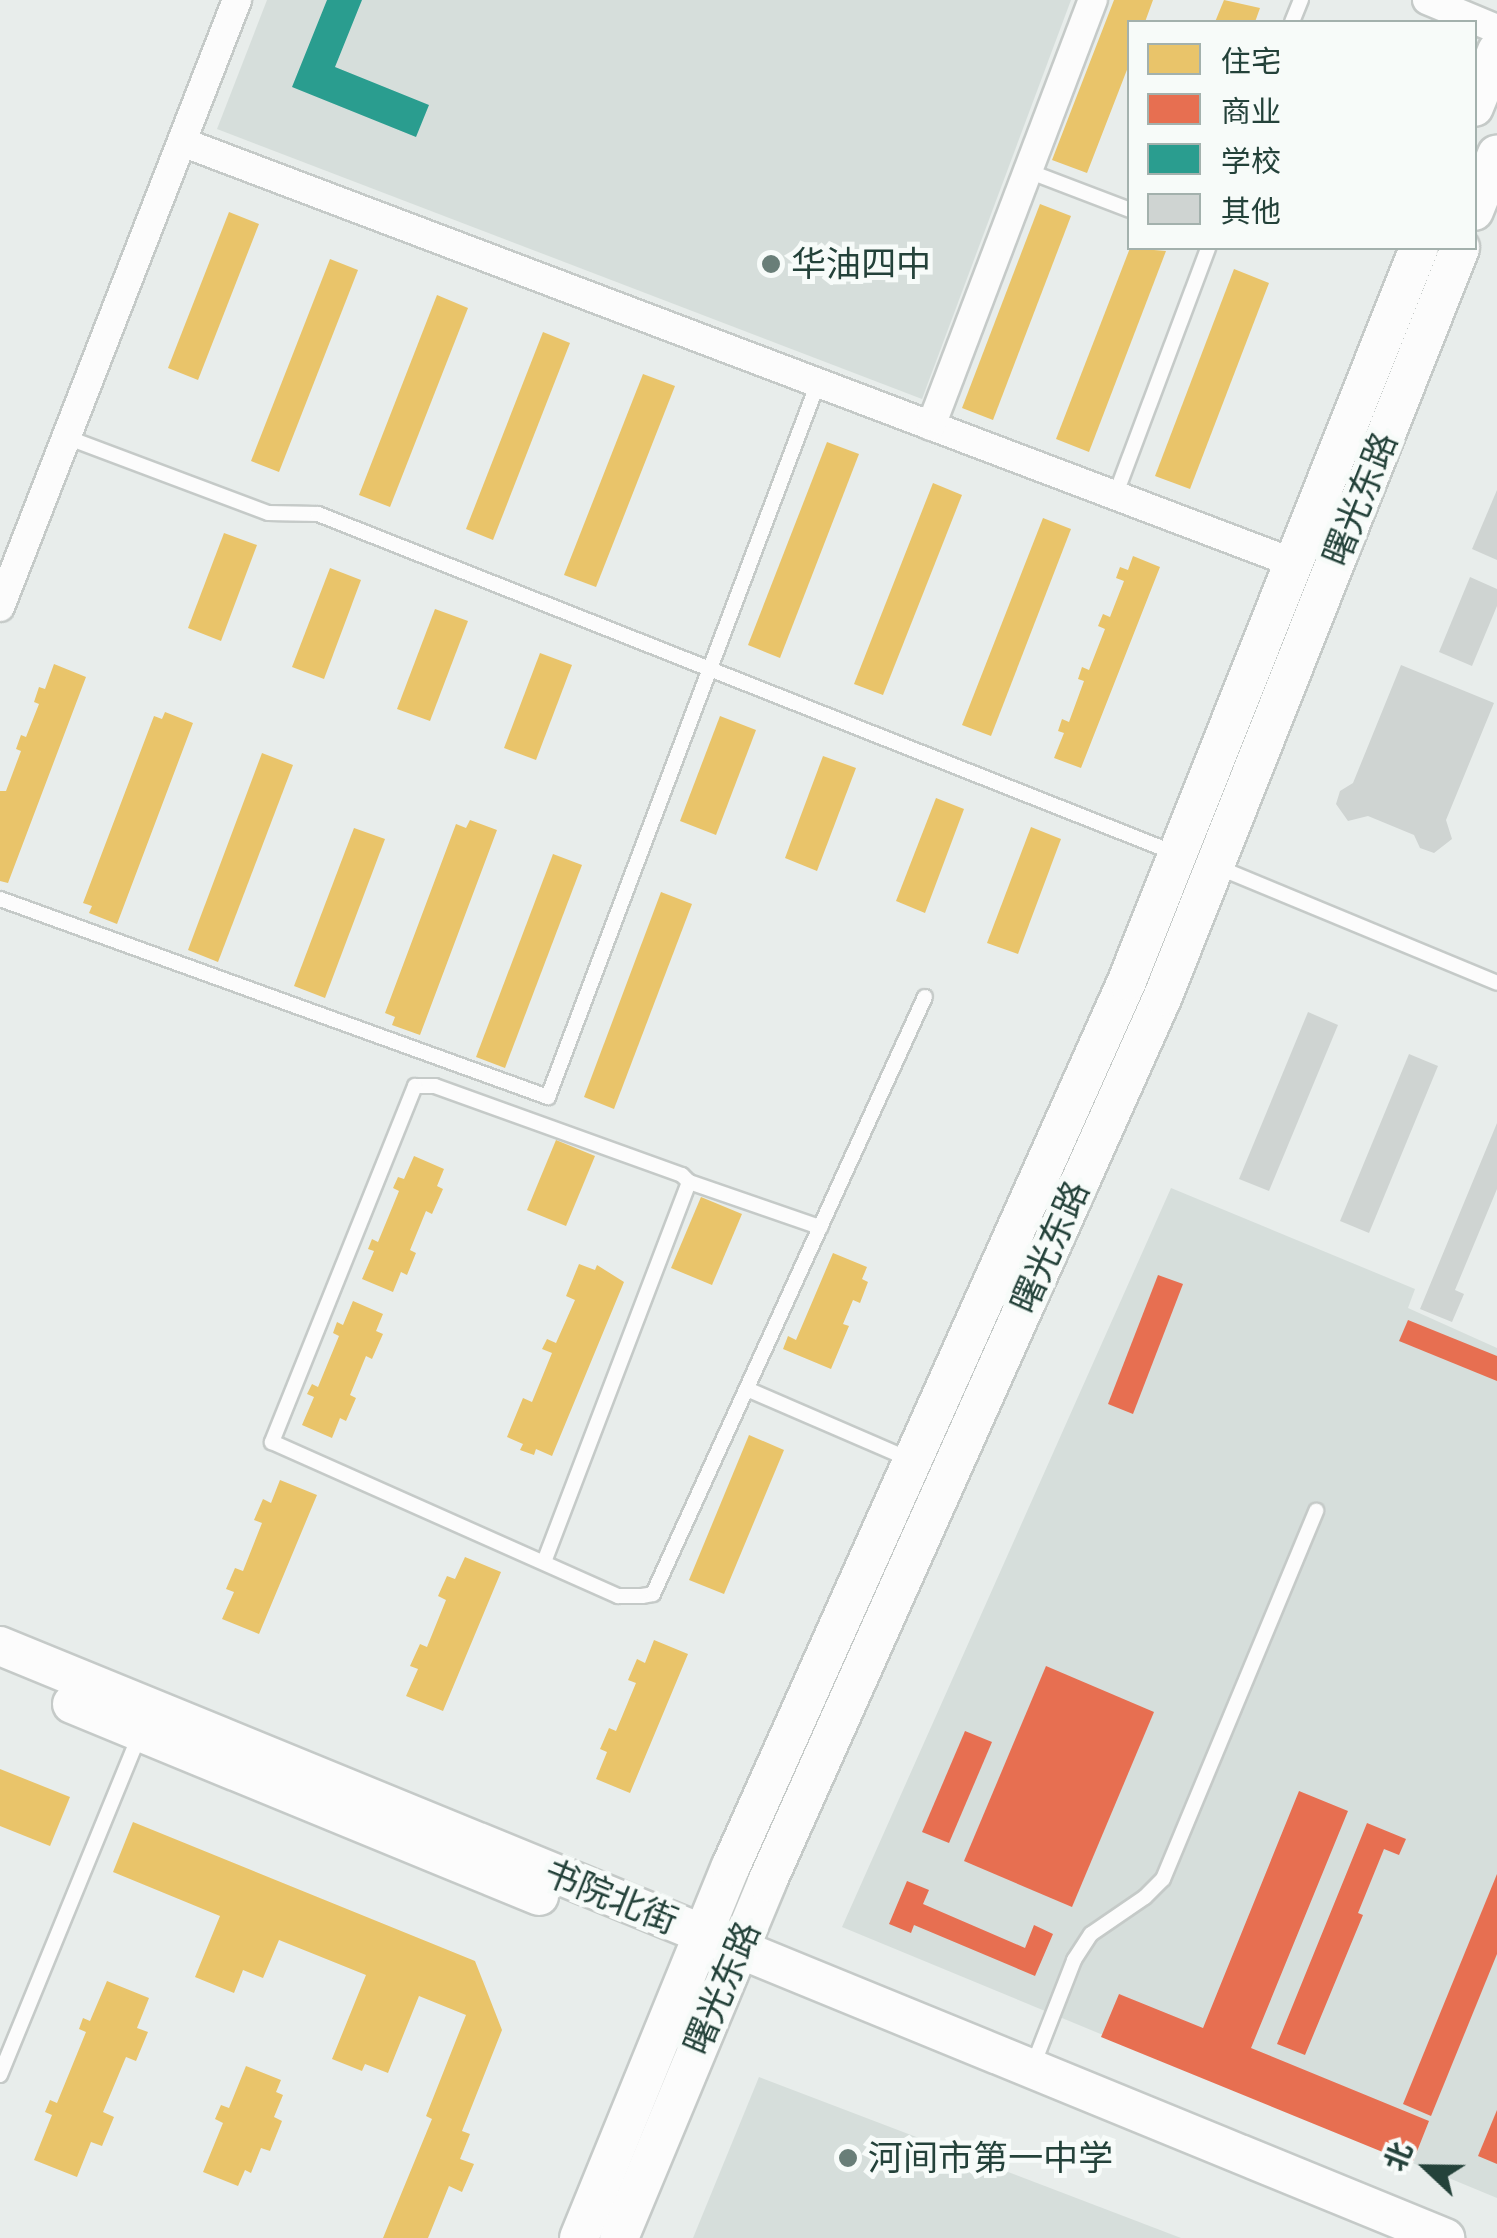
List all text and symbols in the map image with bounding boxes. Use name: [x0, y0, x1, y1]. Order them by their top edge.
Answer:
legend: [1127, 20, 1477, 250]
text: 住宅: [1221, 44, 1281, 80]
text: 商业: [1221, 94, 1281, 130]
text: 学校: [1221, 144, 1281, 180]
text: 其他: [1221, 194, 1281, 230]
place label: 华油四中: [791, 243, 931, 285]
marker: 华油四中: [760, 253, 782, 275]
street label: 曙光东路: [1314, 426, 1406, 572]
street label: 曙光东路: [1002, 1175, 1098, 1319]
street label: 书院北街: [538, 1851, 684, 1943]
street label: 曙光东路: [675, 1915, 769, 2061]
north arrow: [1377, 2118, 1477, 2218]
place label: 河间市第一中学: [868, 2137, 1113, 2179]
text: 北: [1378, 2137, 1419, 2176]
marker: 河间市第一中学: [837, 2147, 859, 2169]

